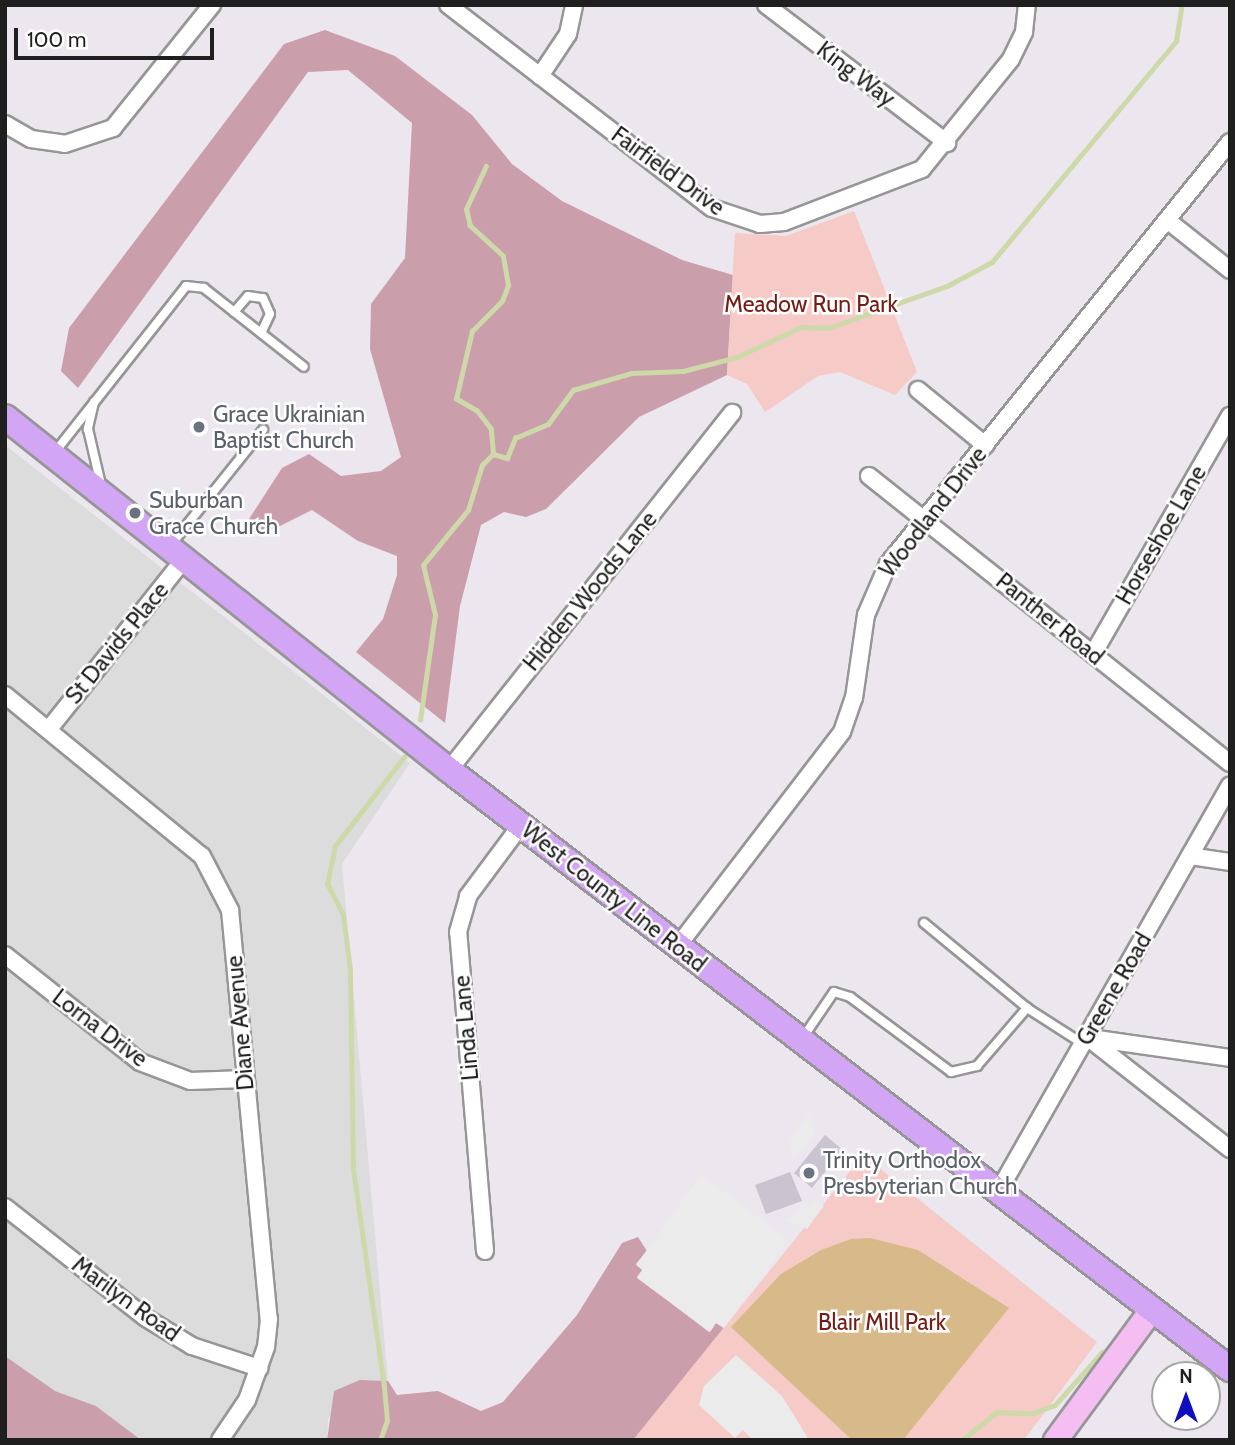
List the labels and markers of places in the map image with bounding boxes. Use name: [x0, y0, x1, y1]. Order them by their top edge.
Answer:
place label: Grace Ukrainian Baptist Church: [213, 400, 365, 454]
marker: Grace Ukrainian Baptist Church: [191, 419, 207, 435]
place label: Suburban Grace Church: [149, 486, 278, 540]
marker: Suburban Grace Church: [127, 505, 143, 521]
place label: Trinity Orthodox Presbyterian Church: [823, 1146, 1018, 1200]
marker: Trinity Orthodox Presbyterian Church: [801, 1165, 817, 1181]

